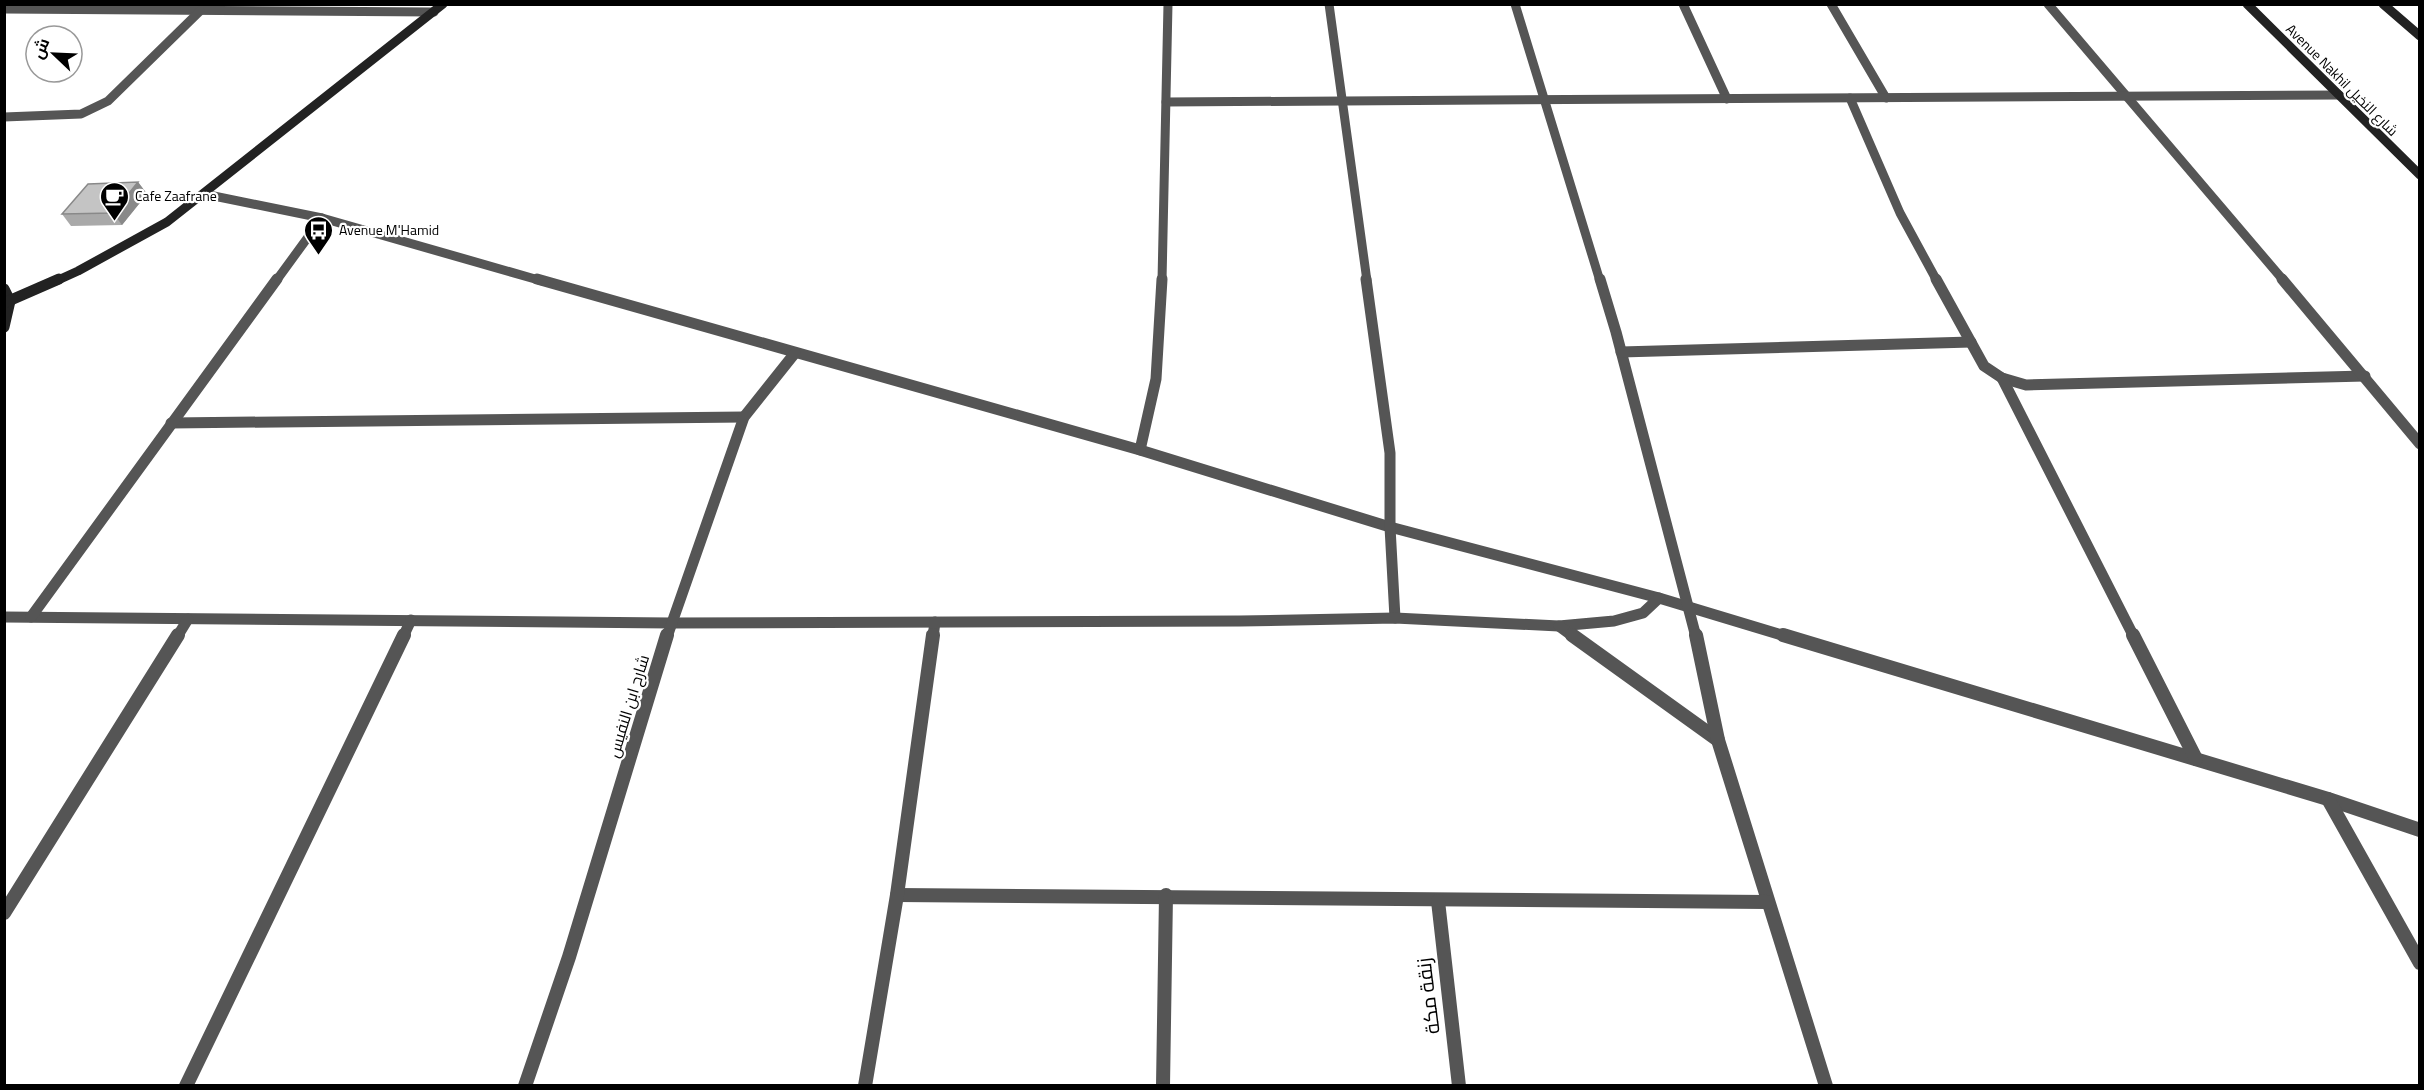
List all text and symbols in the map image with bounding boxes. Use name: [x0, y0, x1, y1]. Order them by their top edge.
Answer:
street label: Avenue Nakhil شارع النخيل: [2281, 19, 2403, 141]
north arrow: [24, 24, 84, 84]
text: ش: [25, 34, 55, 62]
cafe icon: Cafe Zaafrane: [98, 180, 130, 222]
place label: Cafe Zaafrane: [135, 185, 217, 206]
bus stop icon: Avenue M'Hamid: [302, 214, 334, 256]
place label: Avenue M'Hamid: [339, 219, 439, 240]
street label: شارح ابن النفيس: [601, 652, 655, 760]
street label: زنقة مكة: [1407, 956, 1448, 1036]

